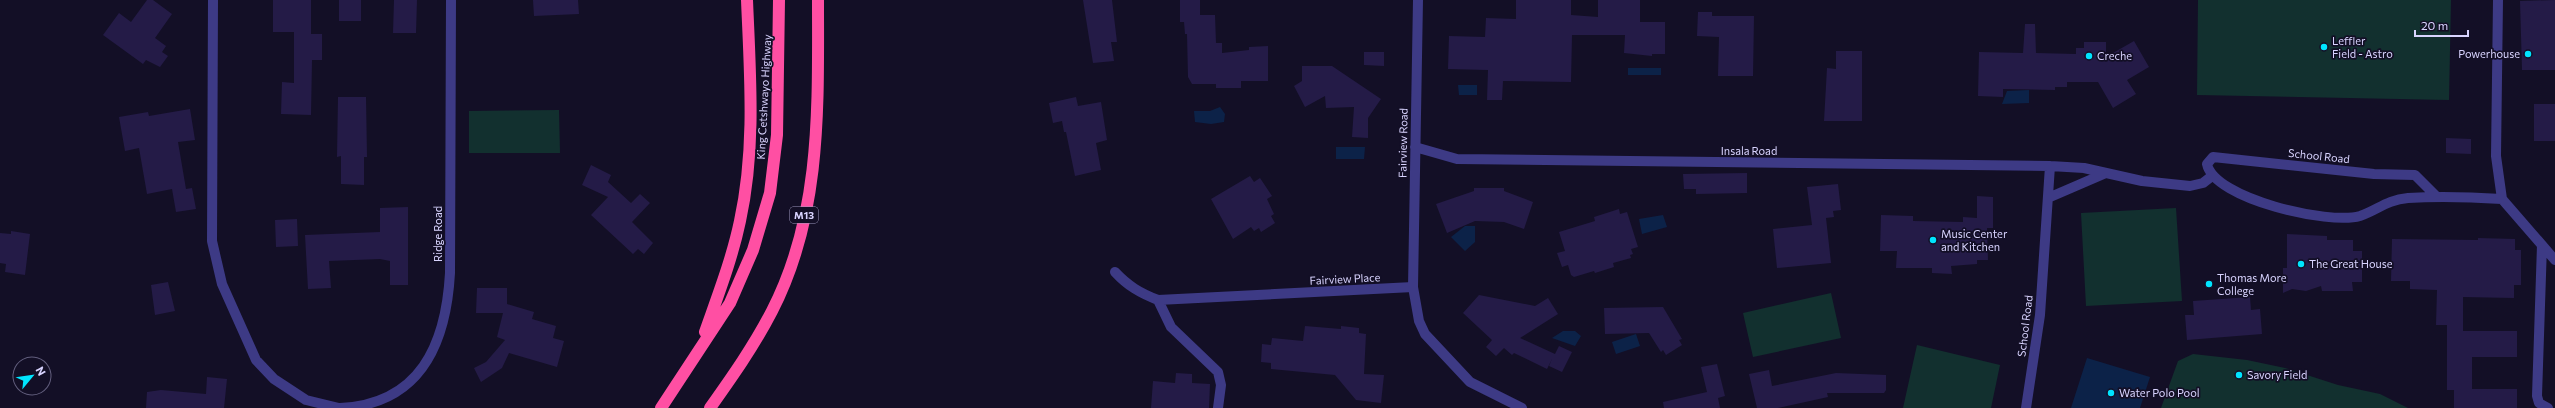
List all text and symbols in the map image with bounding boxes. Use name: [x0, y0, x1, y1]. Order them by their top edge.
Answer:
scale bar: [2415, 12, 2468, 38]
text: 20 m: [2421, 18, 2448, 32]
street label: King Cetshwayo Highway: [754, 34, 773, 160]
place label: Leffler Field - Astro: [2332, 34, 2393, 60]
marker: Leffler Field - Astro: [2319, 42, 2329, 52]
place label: Powerhouse: [2458, 47, 2520, 60]
place label: Creche: [2097, 49, 2132, 62]
marker: Powerhouse: [2523, 49, 2533, 59]
marker: Creche: [2084, 51, 2094, 61]
street label: Fairview Road: [1395, 108, 1410, 178]
street label: Insala Road: [1721, 144, 1777, 157]
street label: School Road: [2288, 146, 2351, 165]
street label: Ridge Road: [431, 206, 444, 262]
road number: M13: [790, 207, 818, 223]
place label: Music Center and Kitchen: [1941, 227, 2008, 253]
marker: Music Center and Kitchen: [1928, 235, 1938, 245]
place label: The Great House: [2309, 257, 2393, 270]
marker: The Great House: [2296, 259, 2306, 269]
street label: Fairview Place: [1309, 270, 1381, 287]
place label: Thomas More College: [2217, 271, 2287, 297]
marker: Thomas More College: [2204, 279, 2214, 289]
street label: School Road: [2014, 294, 2035, 357]
north arrow: [12, 356, 52, 396]
text: N: [33, 364, 49, 378]
place label: Savory Field: [2247, 368, 2307, 381]
marker: Savory Field: [2234, 370, 2244, 380]
place label: Water Polo Pool: [2119, 386, 2200, 399]
marker: Water Polo Pool: [2106, 388, 2116, 398]

